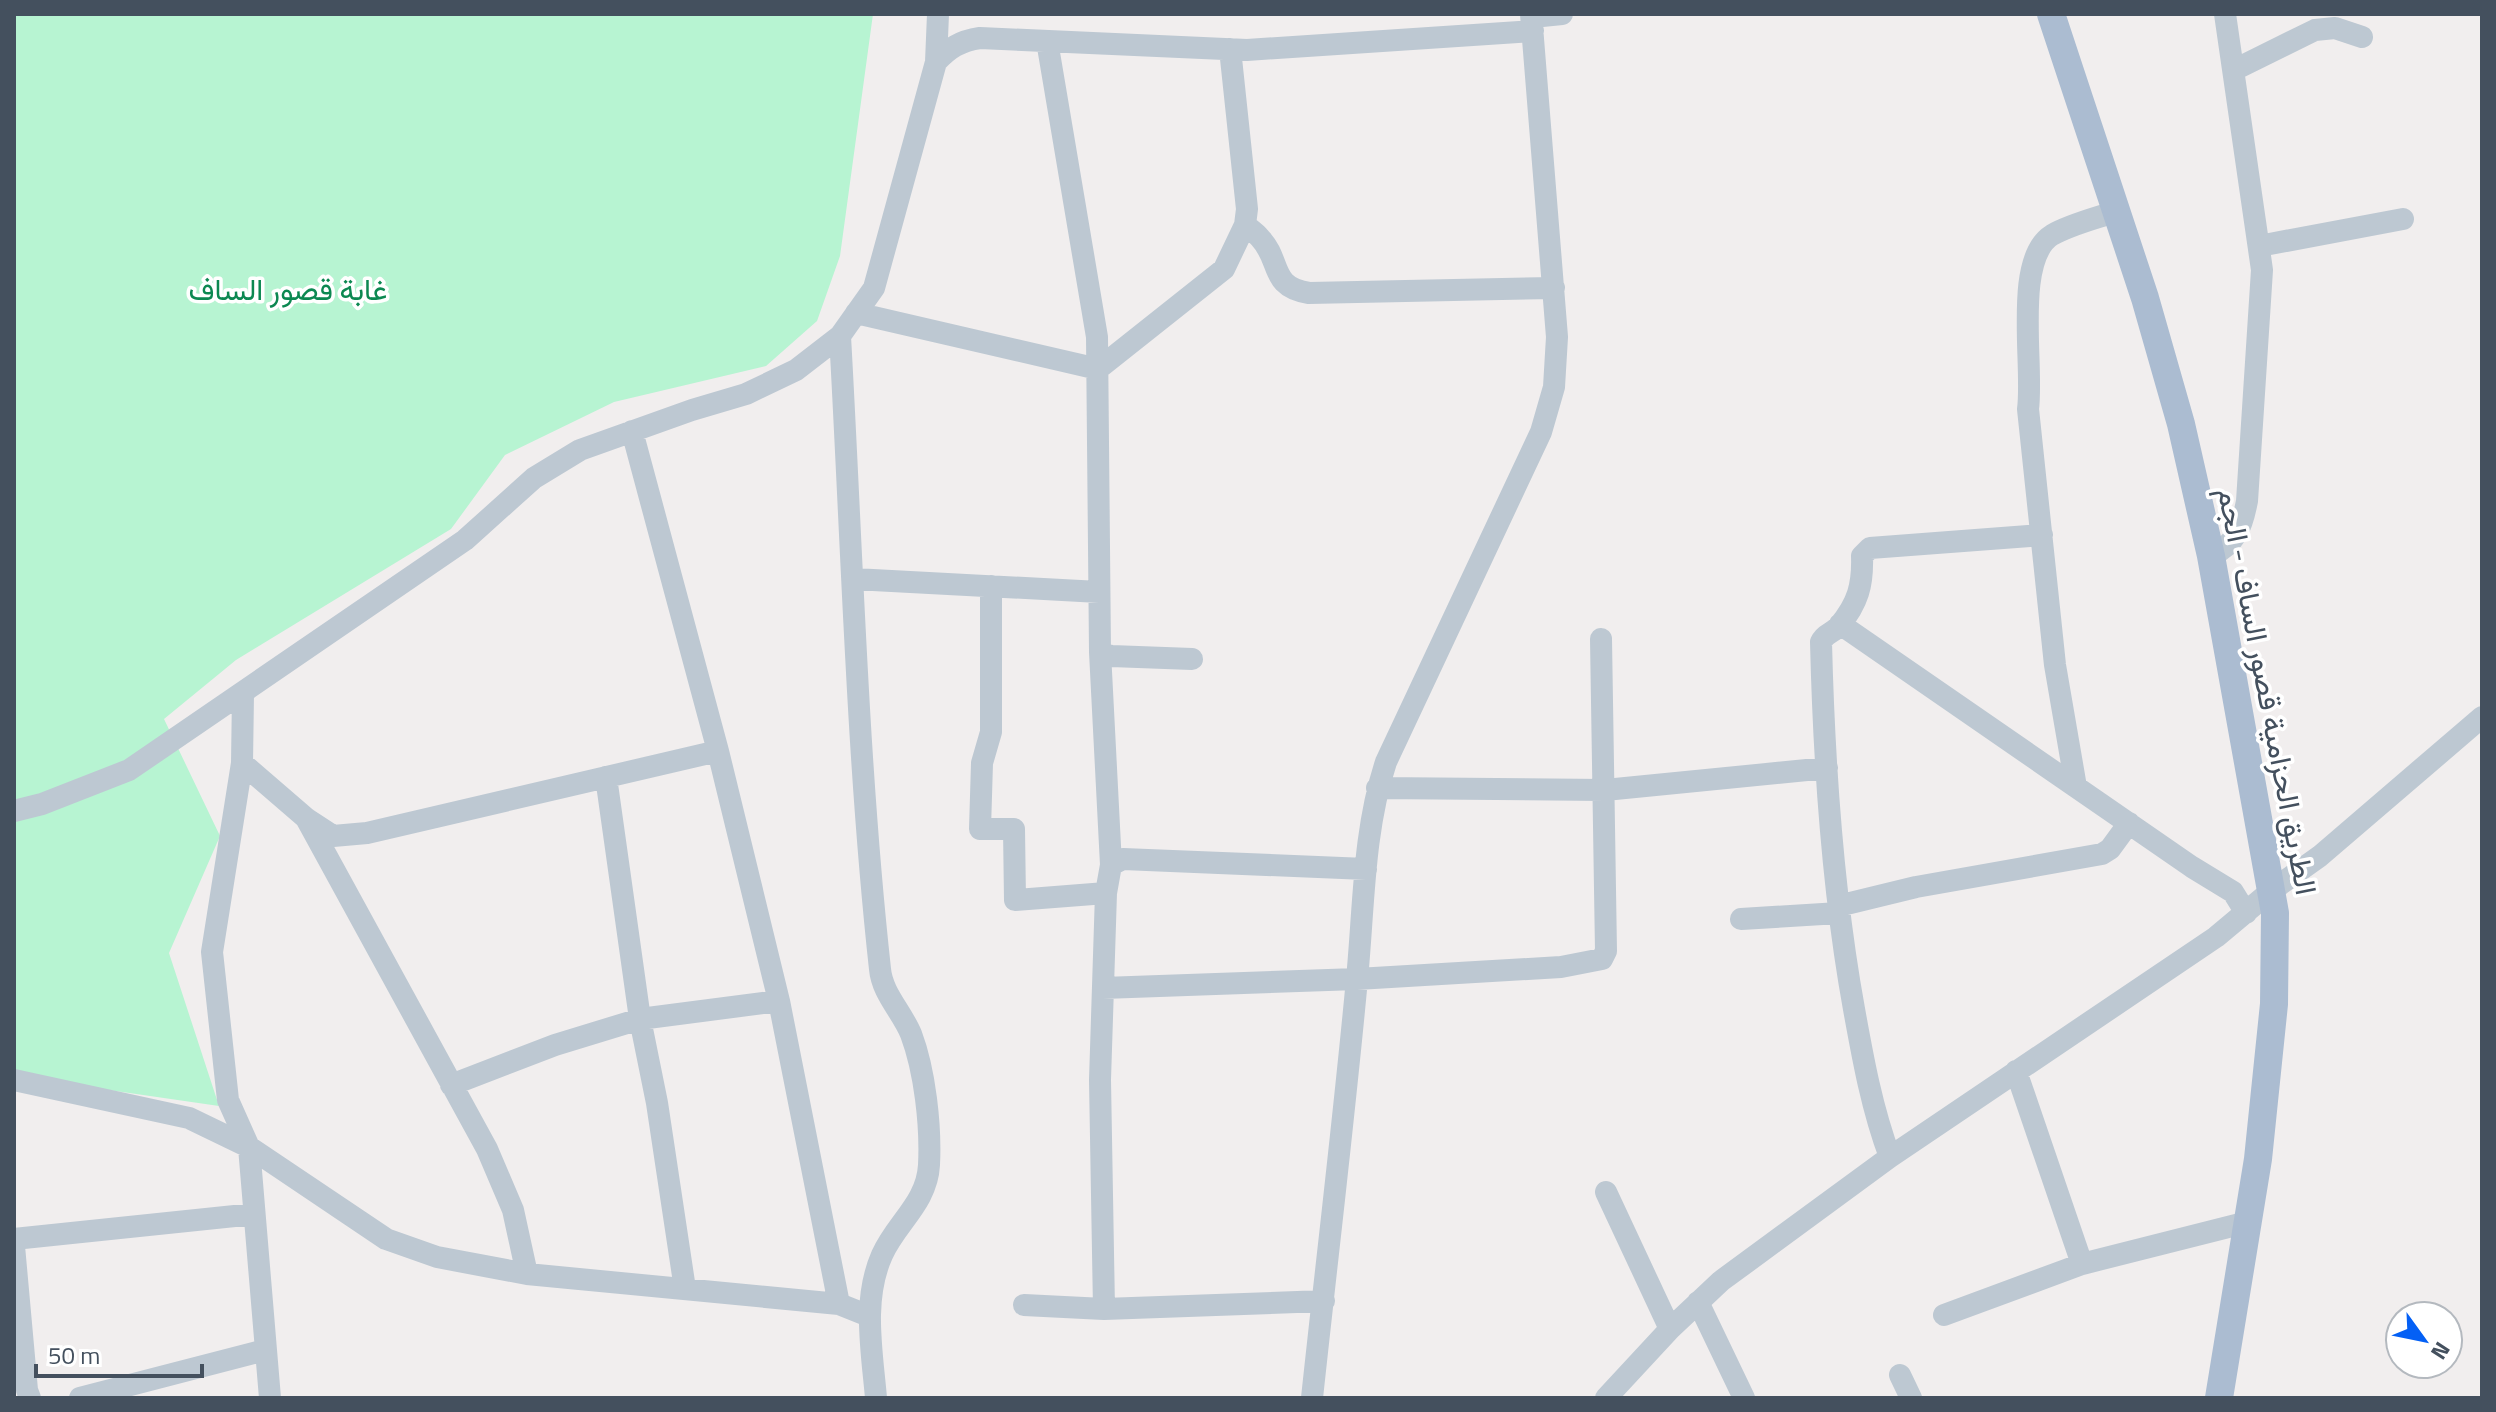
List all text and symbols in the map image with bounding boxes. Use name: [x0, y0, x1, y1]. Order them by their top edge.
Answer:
park label: غابة قصور الساف: [188, 266, 388, 312]
street label: الطريق الحزامية قصور الساف - الجم: [2206, 483, 2330, 899]
north arrow: [2384, 1300, 2464, 1380]
scale bar: [36, 1328, 202, 1378]
text: N: [2422, 1335, 2459, 1367]
text: 50 m: [48, 1337, 100, 1373]

